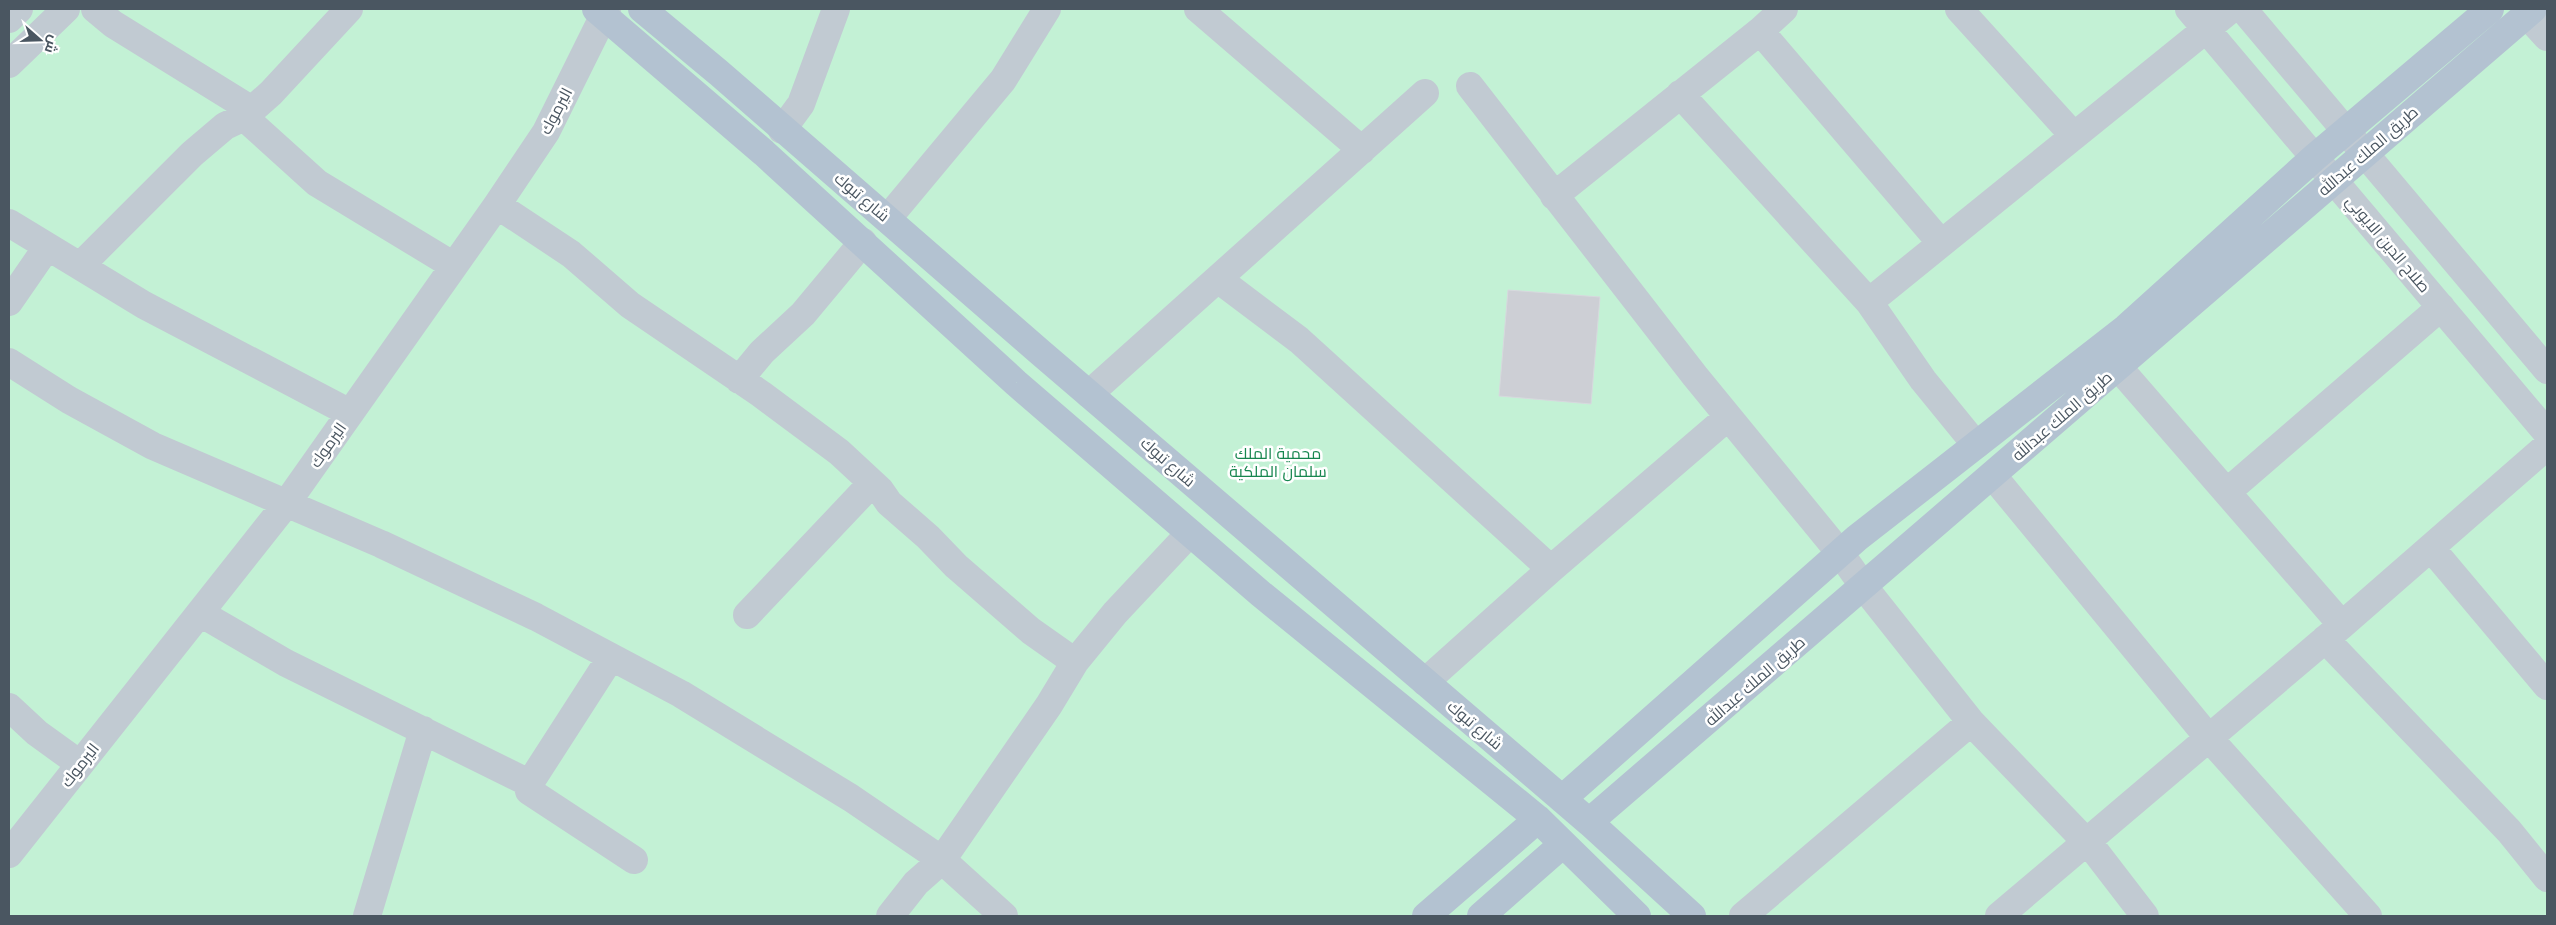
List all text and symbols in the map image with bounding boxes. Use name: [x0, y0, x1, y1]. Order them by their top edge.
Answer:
north arrow: [15, 15, 65, 65]
text: ش: [41, 33, 63, 56]
street label: اليرموك: [536, 84, 576, 138]
street label: طريق الملك عبدالله: [2313, 102, 2423, 200]
street label: شارع تبوك: [829, 169, 893, 227]
street label: صلاح الدين الايوبي: [2339, 192, 2434, 299]
street label: طريق الملك عبدالله: [2007, 367, 2117, 465]
street label: اليرموك: [306, 419, 350, 471]
street label: شارع تبوك: [1136, 433, 1199, 492]
park label: محمية الملك سلمان الملكية: [1229, 444, 1327, 482]
street label: طريق الملك عبدالله: [1700, 632, 1810, 730]
street label: شارع تبوك: [1442, 697, 1506, 755]
street label: اليرموك: [57, 739, 103, 791]

